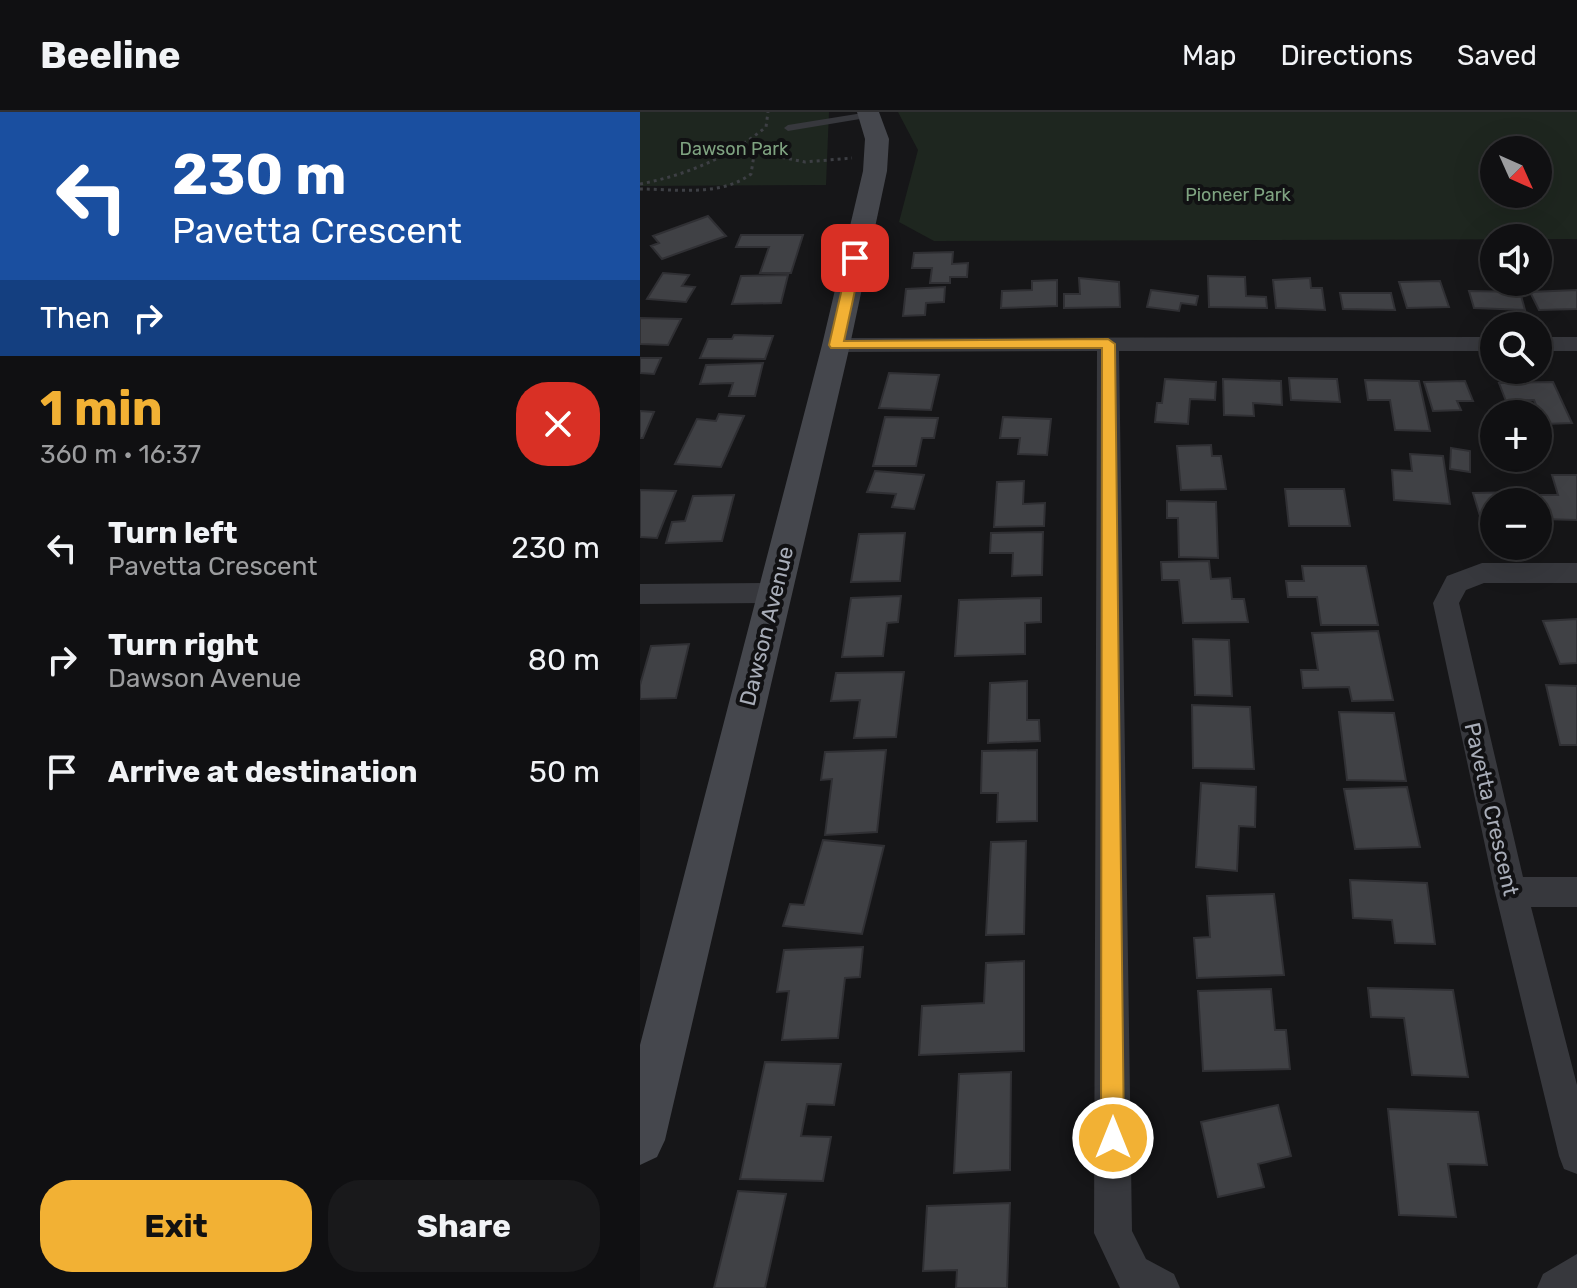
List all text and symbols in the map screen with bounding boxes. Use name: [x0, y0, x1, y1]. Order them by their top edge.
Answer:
text: Beeline: [40, 32, 181, 78]
text: Map: [1182, 39, 1236, 72]
text: Directions: [1280, 39, 1413, 72]
text: Saved: [1457, 39, 1537, 72]
north arrow: [1480, 136, 1552, 208]
map controls: [1480, 136, 1552, 560]
park label: Dawson Park: [680, 138, 789, 160]
text: 230 m: [172, 142, 347, 208]
icon: left: [40, 144, 144, 248]
park label: Pioneer Park: [1185, 184, 1292, 206]
text: Pavetta Crescent: [172, 209, 462, 252]
pin: [821, 224, 889, 292]
button: sound: [1480, 224, 1552, 296]
icon: arrive: [833, 236, 877, 280]
icon: right: [126, 296, 170, 340]
text: Then: [40, 300, 110, 336]
button: search: [1480, 312, 1552, 384]
text: 1 min: [40, 380, 163, 437]
button: close: [516, 382, 600, 466]
button: +: [1480, 400, 1552, 472]
text: 360 m · 16:37: [40, 439, 201, 470]
button: −: [1480, 488, 1552, 560]
text: Turn left: [108, 515, 238, 551]
icon: left: [40, 526, 84, 570]
text: 230 m: [511, 530, 600, 566]
street label: Dawson Avenue: [734, 543, 799, 709]
text: Pavetta Crescent: [108, 551, 317, 582]
text: Turn right: [108, 627, 259, 663]
icon: right: [40, 638, 84, 682]
text: 80 m: [528, 642, 600, 678]
text: Dawson Avenue: [108, 663, 301, 694]
street label: Pavetta Crescent: [1458, 720, 1525, 899]
icon: arrive: [40, 750, 84, 794]
text: Arrive at destination: [108, 754, 418, 790]
text: 50 m: [529, 754, 600, 790]
position arrow: [1071, 1096, 1155, 1180]
button: Exit: [40, 1180, 312, 1272]
button: Share: [328, 1180, 600, 1272]

